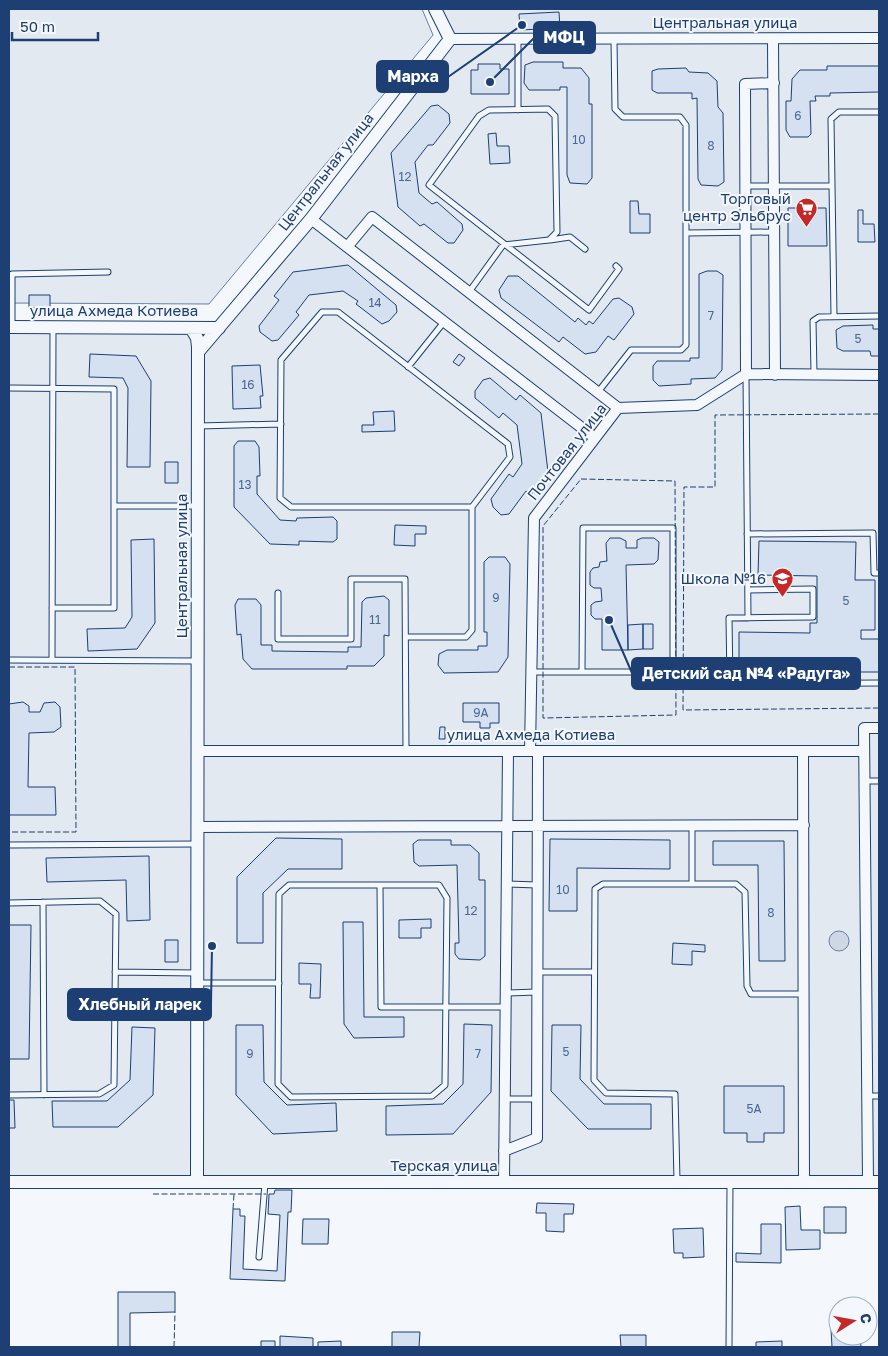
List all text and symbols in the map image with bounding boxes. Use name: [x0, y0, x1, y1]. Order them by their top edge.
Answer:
scale bar: [12, 10, 99, 42]
street label: Центральная улица: [653, 13, 797, 31]
text: 50 m: [20, 17, 55, 35]
callout: МФЦ: [534, 22, 595, 53]
text: МФЦ: [543, 27, 585, 47]
callout: Марха: [377, 61, 448, 92]
text: Марха: [387, 66, 439, 86]
house number: 6: [794, 108, 802, 123]
street label: Центральная улица: [274, 109, 377, 234]
house number: 10: [572, 132, 586, 147]
house number: 8: [707, 138, 715, 153]
house number: 12: [399, 169, 411, 184]
place label: Торговый центр Эльбрус: [683, 189, 791, 224]
supermarket icon: Торговый центр Эльбрус: [795, 196, 819, 227]
house number: 14: [368, 295, 382, 310]
street label: улица Ахмеда Котиева: [30, 301, 198, 319]
house number: 7: [708, 308, 714, 323]
house number: 5: [855, 331, 862, 346]
house number: 16: [241, 377, 255, 392]
street label: Почтовая улица: [523, 399, 610, 503]
house number: 13: [239, 477, 251, 492]
street label: Центральная улица: [172, 494, 190, 638]
school or university icon: Школа №16: [770, 567, 794, 598]
place label: Школа №16: [680, 569, 766, 587]
house number: 9: [492, 590, 500, 605]
house number: 5: [843, 593, 850, 608]
house number: 11: [369, 612, 381, 627]
callout: Детский сад №4 «Радуга»: [632, 658, 860, 689]
text: Детский сад №4 «Радуга»: [642, 663, 851, 683]
house number: 9А: [473, 705, 489, 720]
street label: улица Ахмеда Котиева: [447, 725, 615, 743]
house number: 10: [556, 882, 570, 897]
house number: 12: [465, 903, 477, 918]
house number: 8: [767, 905, 775, 920]
callout: Хлебный ларек: [68, 989, 211, 1020]
text: Хлебный ларек: [78, 994, 202, 1014]
house number: 5: [563, 1044, 570, 1059]
house number: 9: [246, 1046, 254, 1061]
house number: 7: [475, 1046, 481, 1061]
house number: 5А: [746, 1101, 762, 1116]
street label: Терская улица: [390, 1156, 498, 1174]
north arrow: [828, 1296, 878, 1346]
text: С: [857, 1312, 876, 1325]

